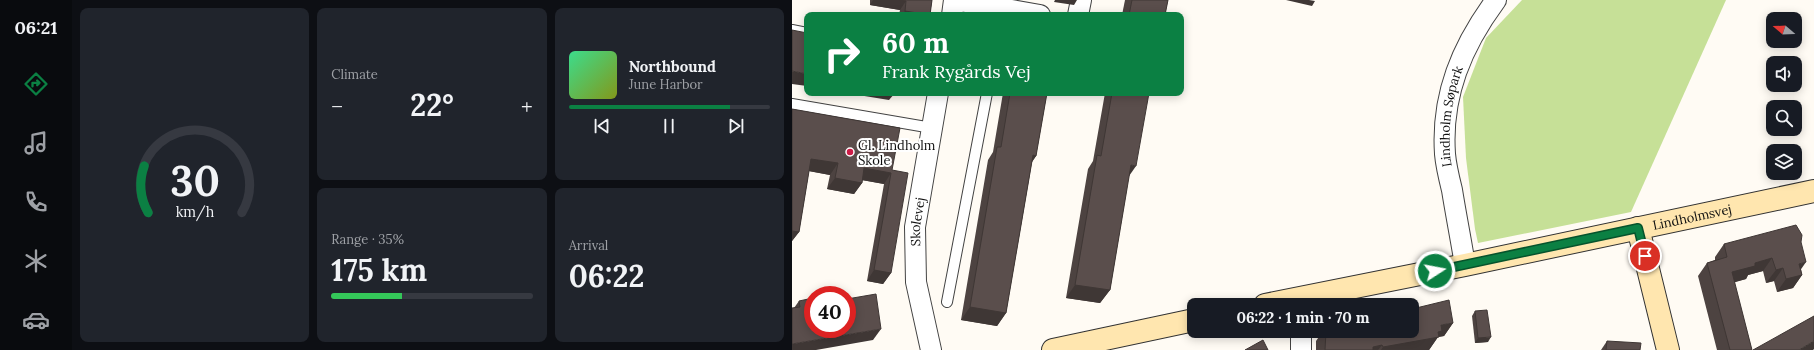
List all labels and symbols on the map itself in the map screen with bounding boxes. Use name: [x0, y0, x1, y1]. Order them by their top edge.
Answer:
north arrow: [1766, 12, 1802, 48]
street label: Lindholm Søpark: [1436, 63, 1467, 168]
place label: Gl. Lindholm Skole: [858, 137, 936, 169]
marker: Gl. Lindholm Skole: [845, 147, 855, 157]
street label: Skolevej: [907, 196, 929, 246]
street label: Lindholmsvej: [1651, 201, 1733, 234]
pin: [1628, 239, 1662, 273]
position arrow: [1414, 250, 1456, 292]
speed limit sign: 40: [804, 286, 856, 338]

